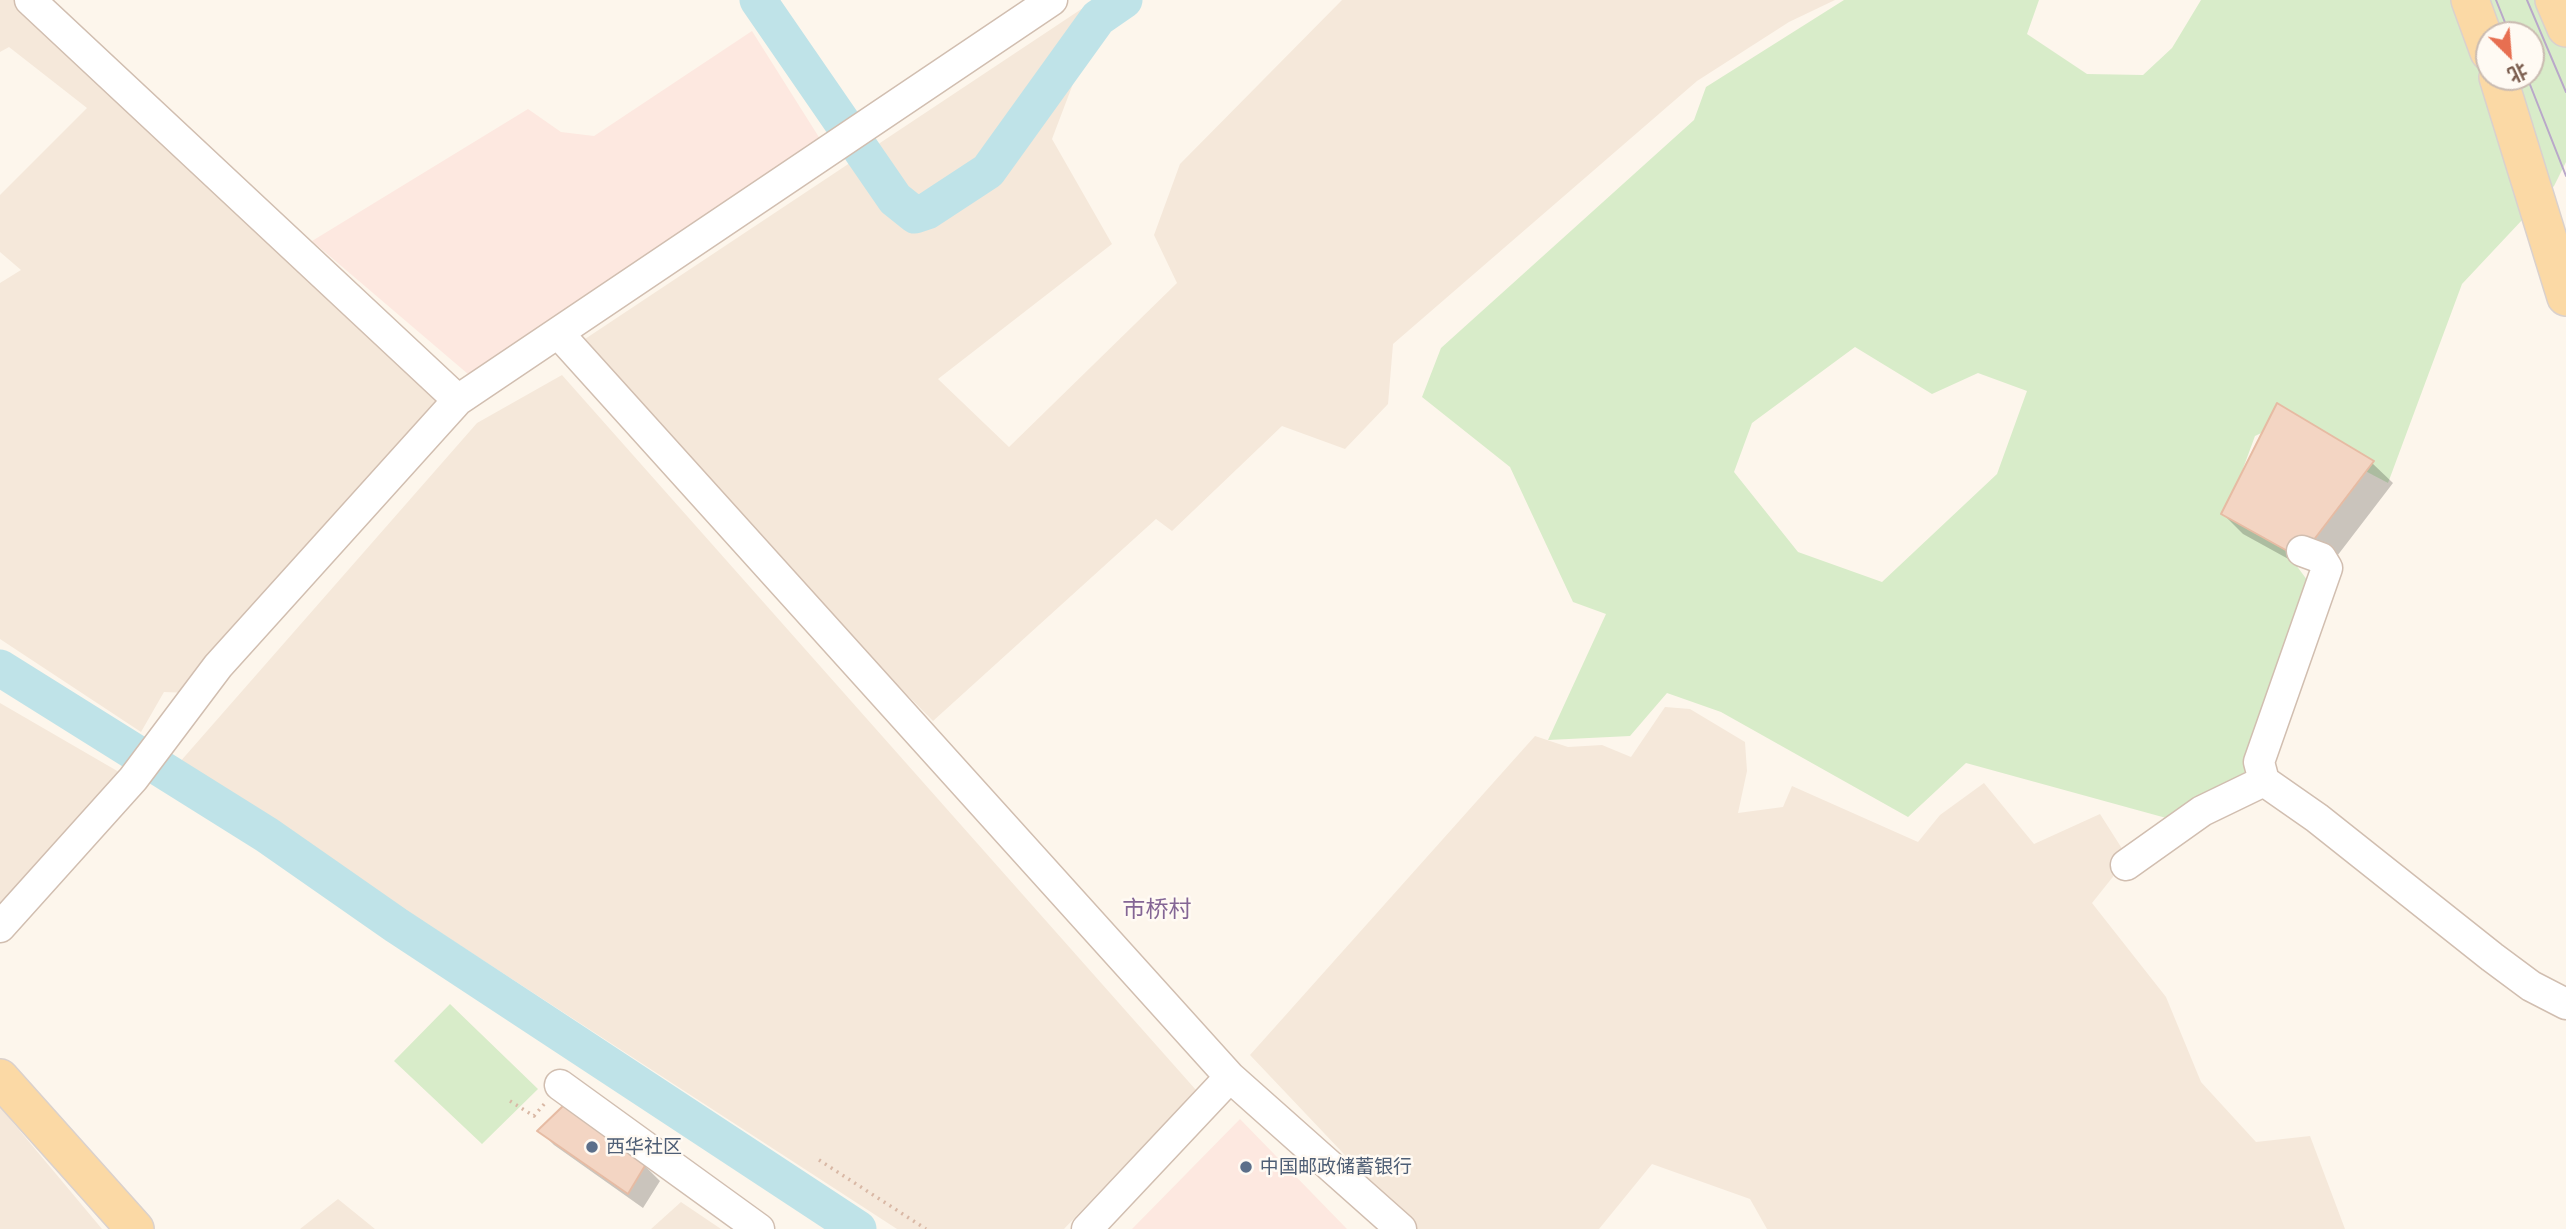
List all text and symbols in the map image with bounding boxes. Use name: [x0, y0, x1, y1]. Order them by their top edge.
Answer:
north arrow: [2475, 21, 2545, 91]
text: 北: [2505, 59, 2532, 88]
district label: 市桥村: [1123, 896, 1191, 924]
place label: 西华社区: [606, 1136, 682, 1158]
marker: 西华社区: [584, 1139, 600, 1155]
place label: 中国邮政储蓄银行: [1260, 1156, 1412, 1178]
marker: 中国邮政储蓄银行: [1238, 1159, 1254, 1175]

